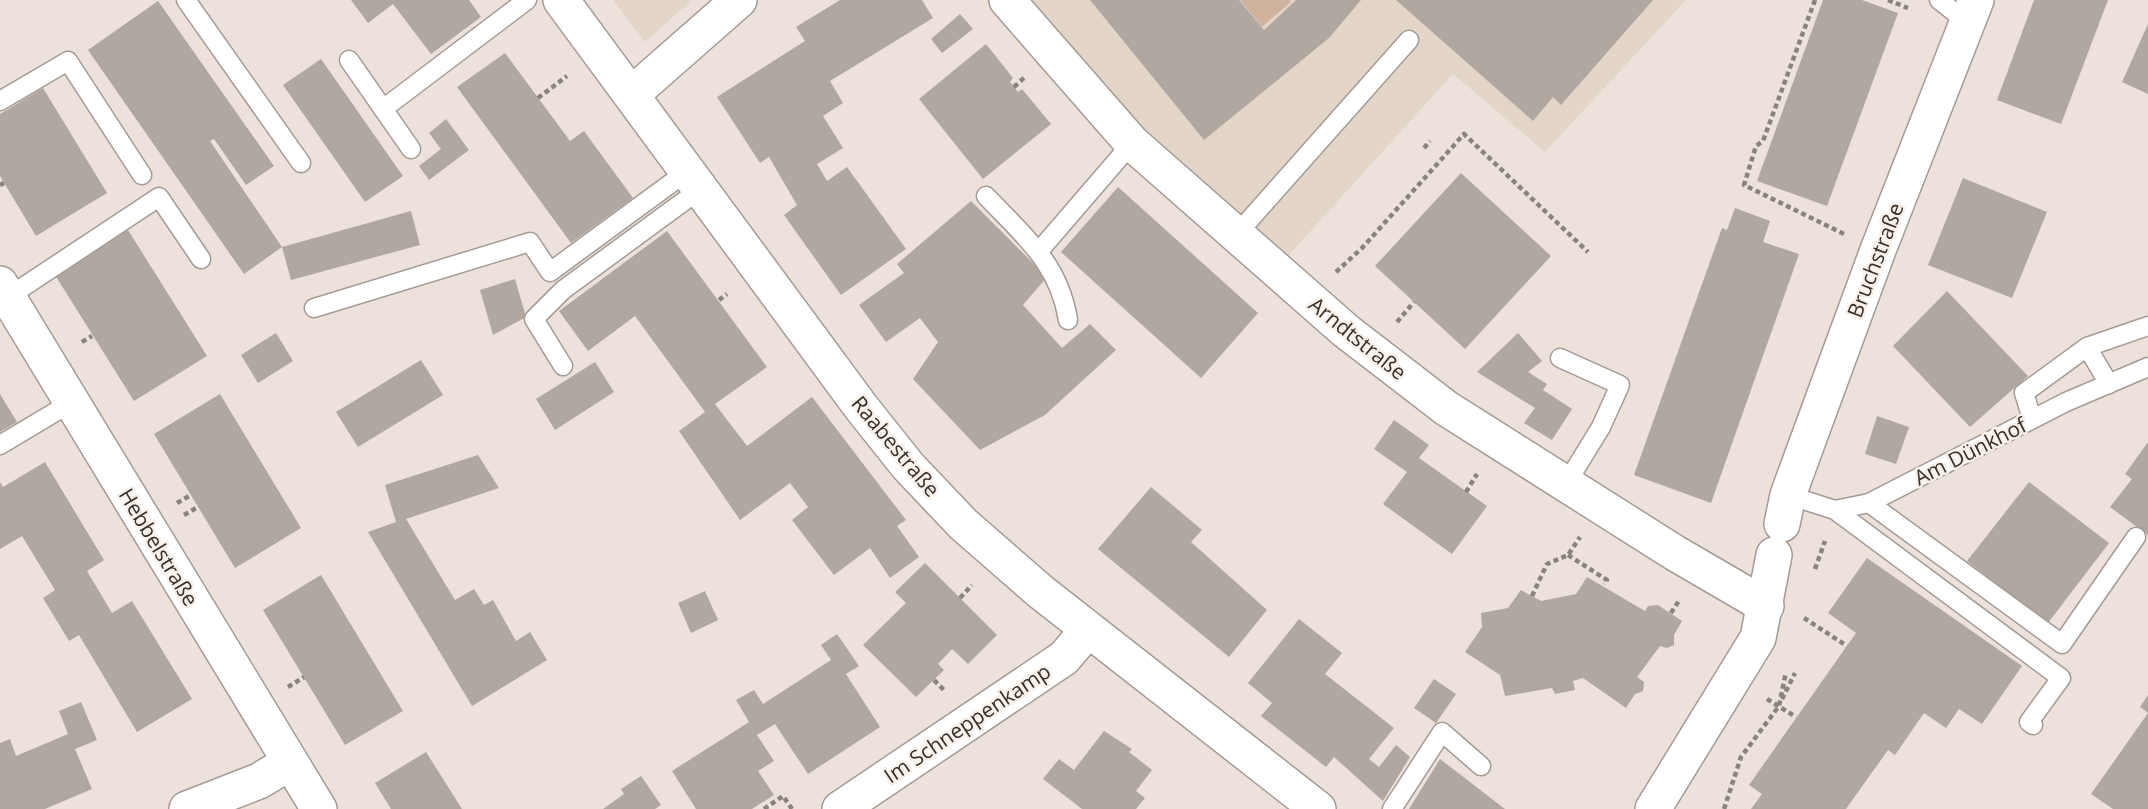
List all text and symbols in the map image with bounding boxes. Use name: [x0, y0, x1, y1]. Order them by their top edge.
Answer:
street label: Bruchstraße: [1840, 199, 1910, 321]
street label: Arndtstraße: [1303, 290, 1413, 386]
street label: Raabestraße: [846, 390, 946, 502]
street label: Am Dünkhof: [1909, 410, 2033, 491]
street label: Hebbelstraße: [113, 483, 205, 611]
street label: Im Schneppenkamp: [878, 657, 1056, 789]

